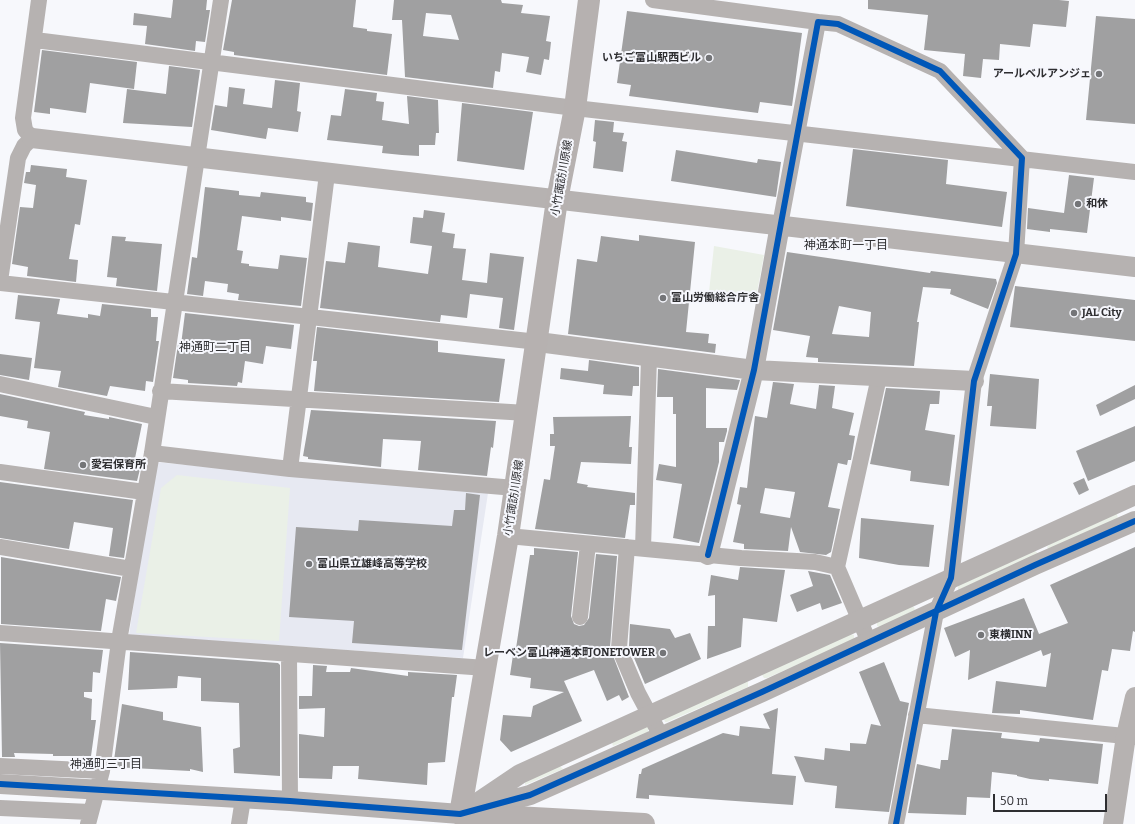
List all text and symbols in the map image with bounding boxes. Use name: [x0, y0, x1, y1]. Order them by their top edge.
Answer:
place label: いちご富山駅西ビル: [602, 51, 701, 65]
marker: いちご富山駅西ビル: [704, 53, 714, 63]
place label: アールベルアンジェ: [993, 67, 1091, 81]
marker: アールベルアンジェ: [1094, 69, 1104, 79]
street label: 小竹諏訪川原線: [549, 139, 575, 217]
place label: 和休: [1086, 197, 1108, 211]
marker: 和休: [1073, 199, 1083, 209]
district label: 神通本町一丁目: [804, 239, 888, 253]
place label: 富山労働総合庁舎: [671, 291, 759, 305]
marker: 富山労働総合庁舎: [658, 293, 668, 303]
place label: JAL City: [1082, 306, 1122, 320]
marker: JAL City: [1069, 308, 1079, 318]
district label: 神通町二丁目: [179, 341, 251, 355]
place label: 愛宕保育所: [91, 458, 146, 472]
street label: 小竹諏訪川原線: [501, 459, 527, 537]
marker: 愛宕保育所: [78, 460, 88, 470]
place label: 富山県立雄峰高等学校: [317, 557, 427, 571]
marker: 富山県立雄峰高等学校: [304, 559, 314, 569]
place label: 東横INN: [989, 628, 1032, 642]
marker: 東横INN: [976, 630, 986, 640]
place label: レーベン富山神通本町ONETOWER: [483, 646, 655, 660]
marker: レーベン富山神通本町ONETOWER: [658, 648, 668, 658]
district label: 神通町三丁目: [70, 758, 142, 772]
scale bar: [995, 786, 1109, 812]
text: 50 m: [1000, 794, 1028, 808]

